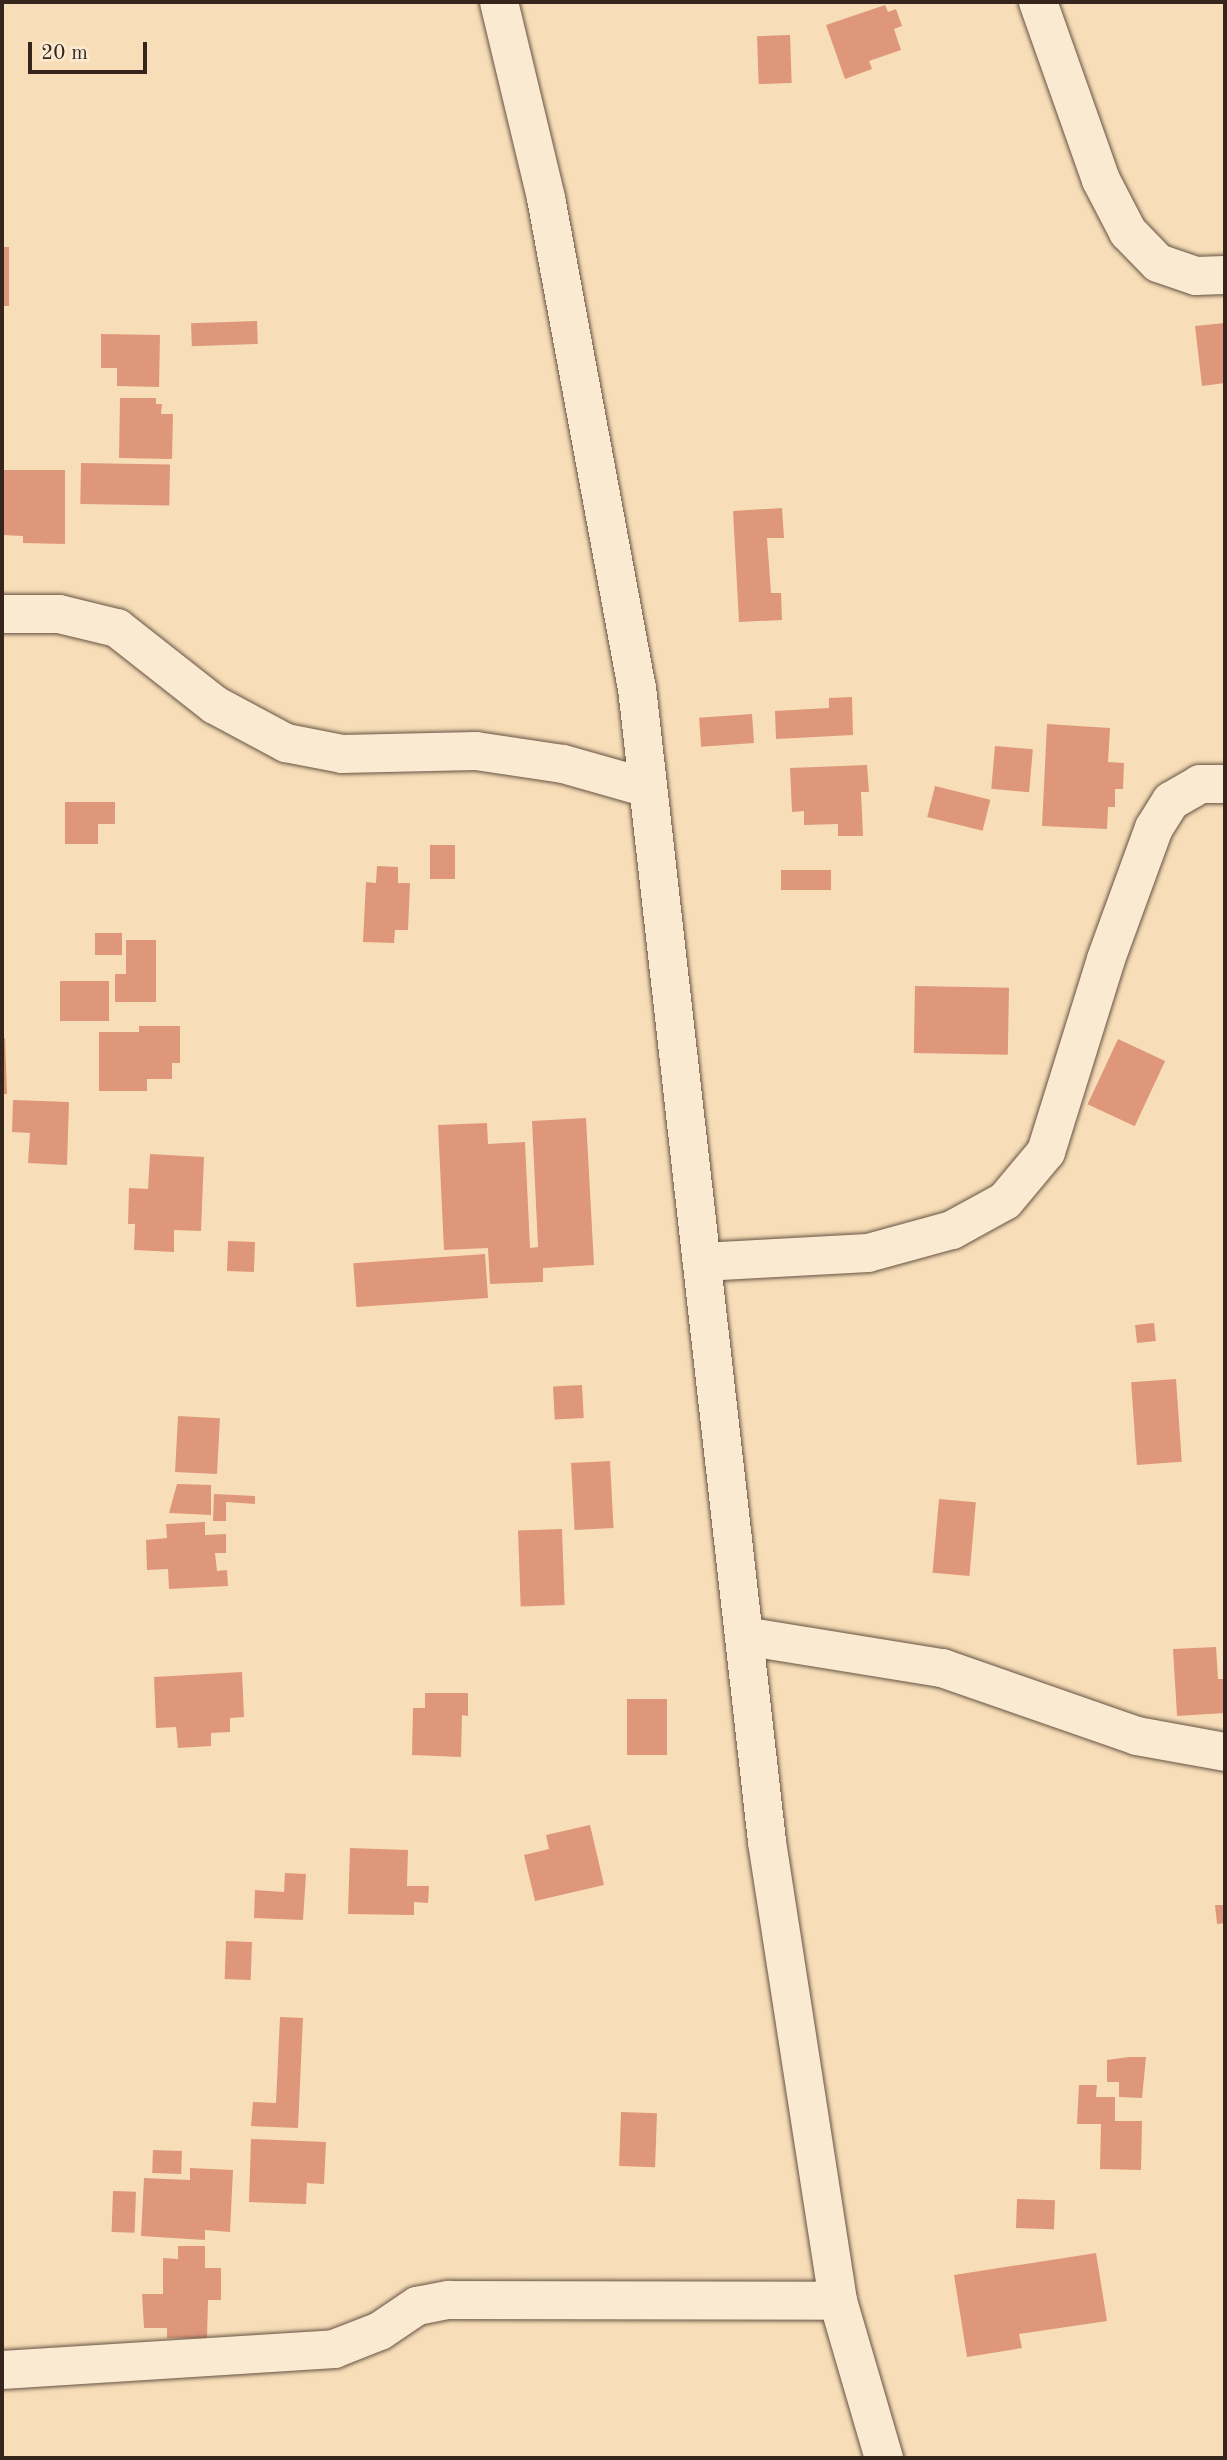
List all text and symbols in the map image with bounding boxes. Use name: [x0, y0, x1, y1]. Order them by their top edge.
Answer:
scale bar: [32, 28, 150, 72]
text: 20 m: [41, 43, 88, 64]

